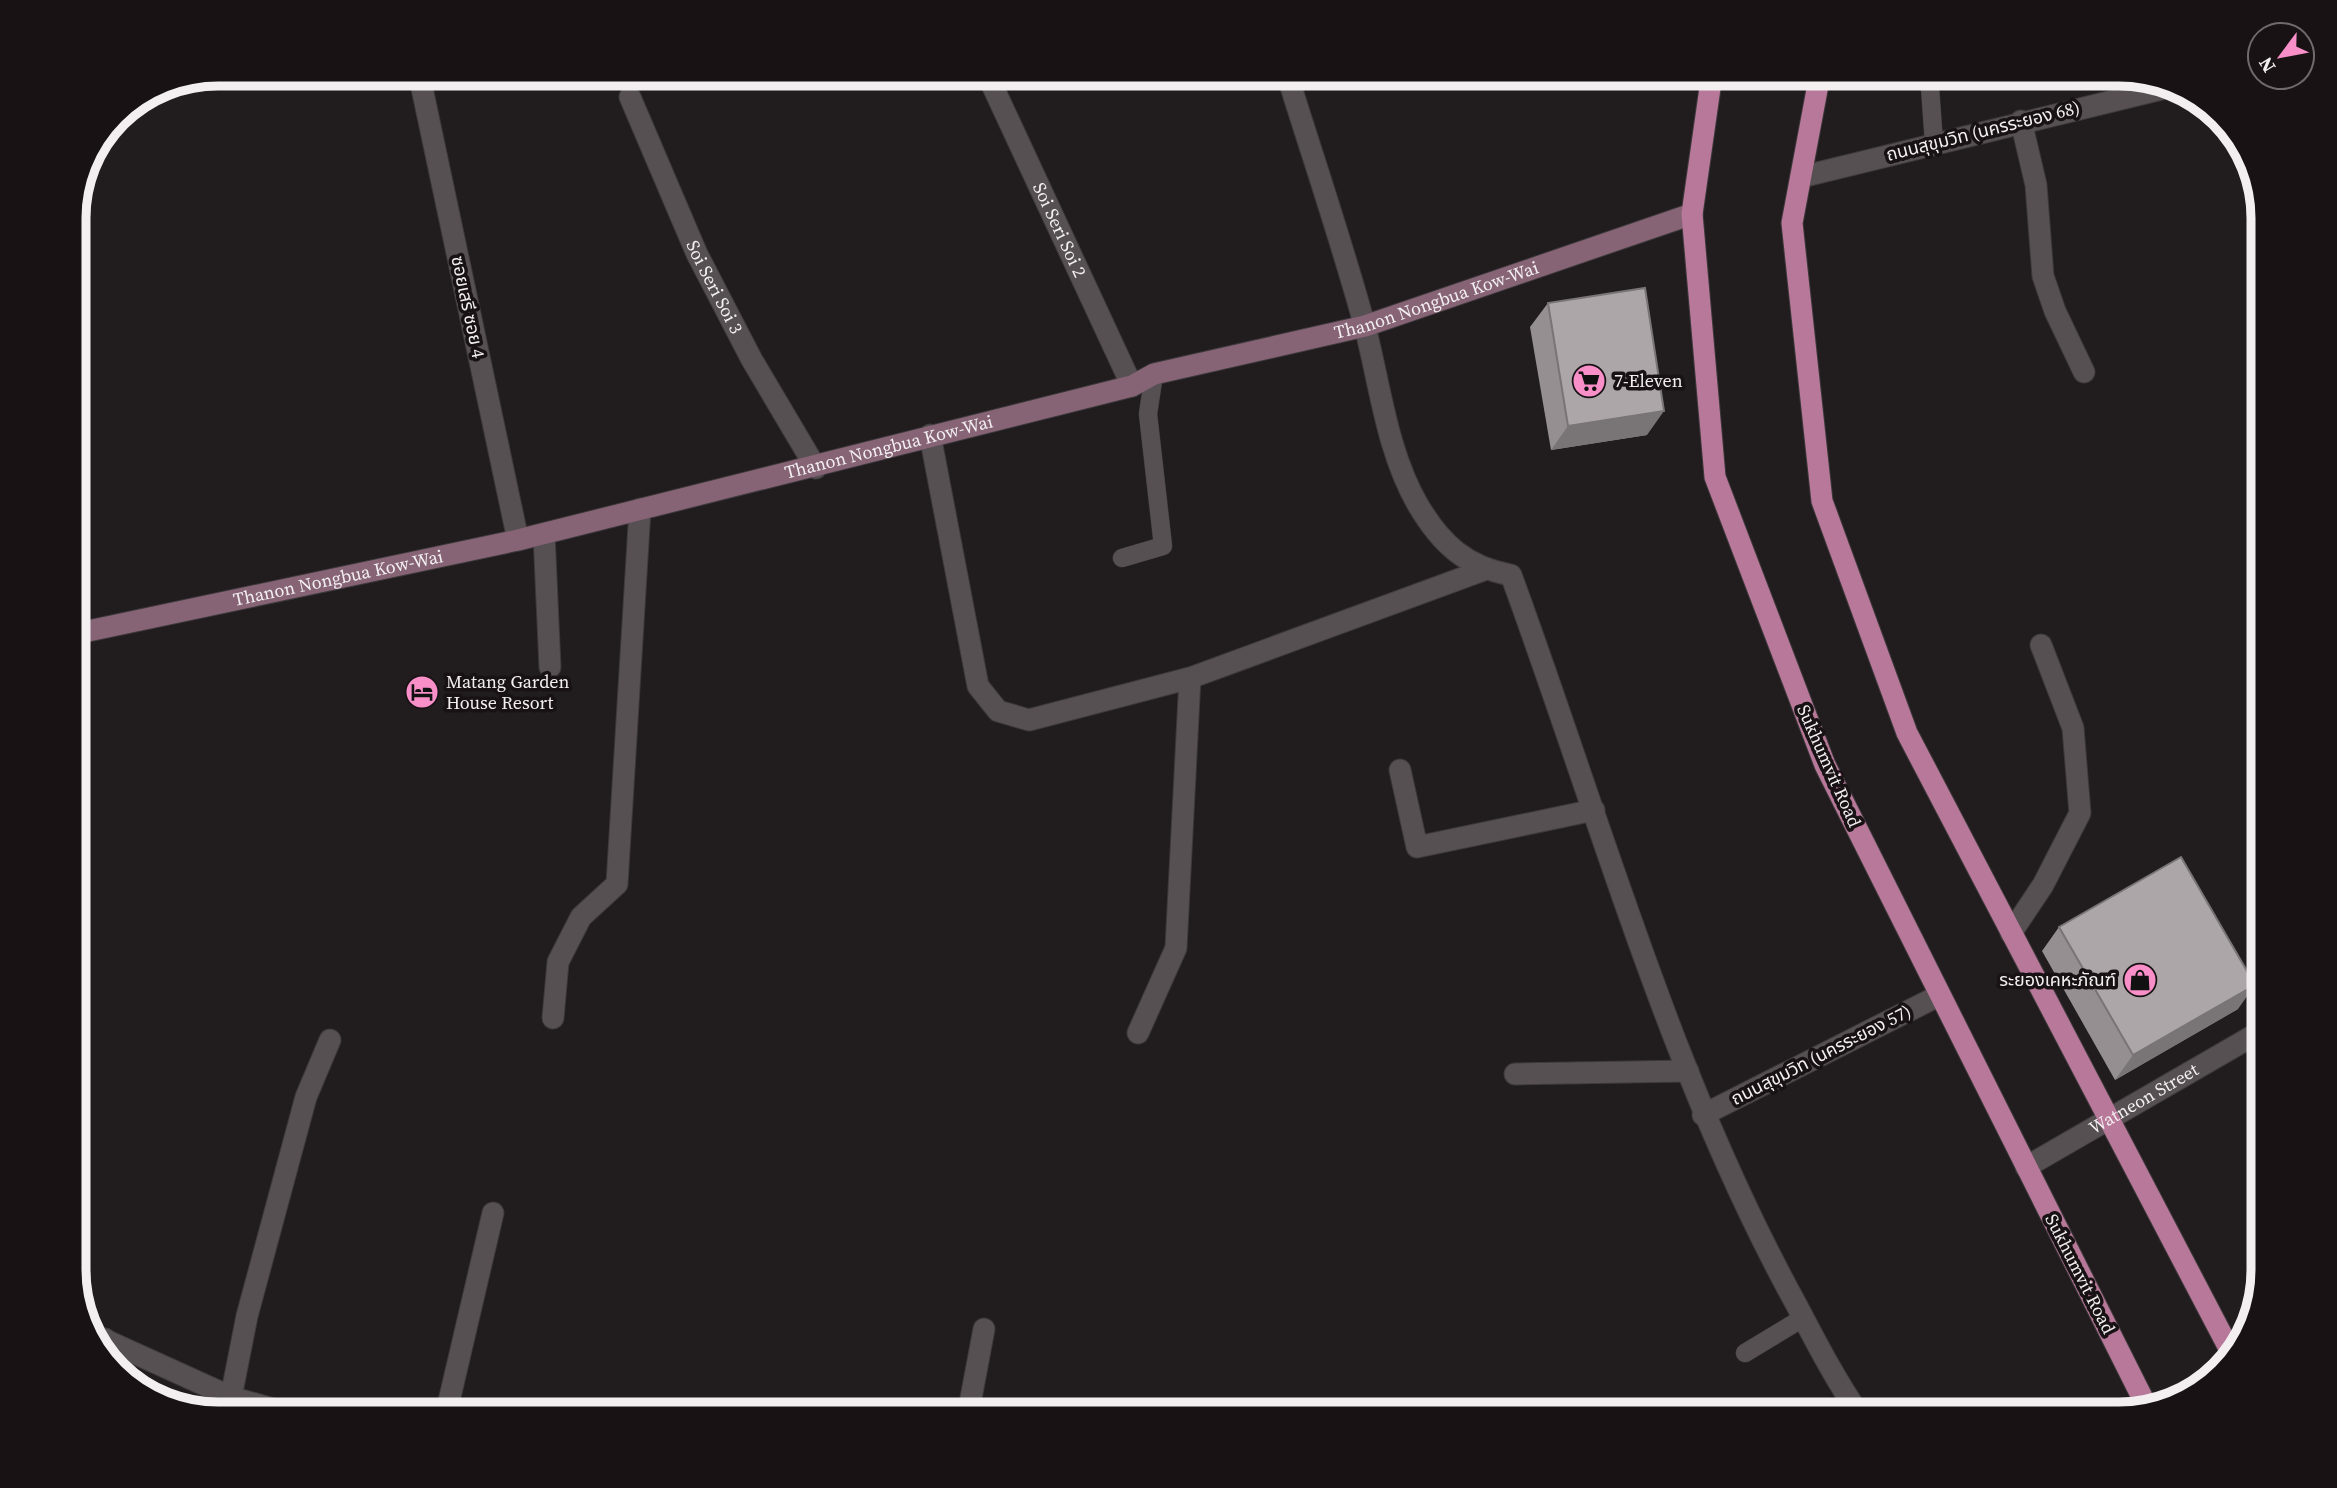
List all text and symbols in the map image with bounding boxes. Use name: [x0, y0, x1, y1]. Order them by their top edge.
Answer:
north arrow: [2246, 21, 2316, 91]
text: N: [2252, 52, 2281, 78]
street label: ถนนสุขุมวิท (นครระยอง 68): [1883, 94, 2082, 167]
street label: Soi Seri Soi 2: [1027, 178, 1093, 281]
street label: Soi Seri Soi 3: [681, 236, 749, 338]
street label: ซอยเสรี ซอย 4: [445, 254, 491, 360]
street label: Thanon Nongbua Kow-Wai: [1332, 255, 1542, 345]
supermarket icon: 7-Eleven: [1570, 362, 1608, 400]
place label: 7-Eleven: [1614, 368, 1683, 393]
street label: Thanon Nongbua Kow-Wai: [782, 408, 995, 485]
street label: Thanon Nongbua Kow-Wai: [231, 543, 445, 612]
place label: Matang Garden House Resort: [446, 669, 570, 715]
hotel icon: Matang Garden House Resort: [403, 673, 441, 711]
street label: Sukhumvit Road: [1791, 701, 1868, 831]
shop icon: ระยองเคหะภัณฑ์: [2121, 961, 2159, 999]
place label: ระยองเคหะภัณฑ์: [1999, 967, 2116, 992]
street label: ถนนสุขุมวิท (นครระยอง 57): [1726, 998, 1915, 1111]
street label: Watneon Street: [2084, 1057, 2203, 1140]
street label: Sukhumvit Road: [2039, 1209, 2121, 1338]

